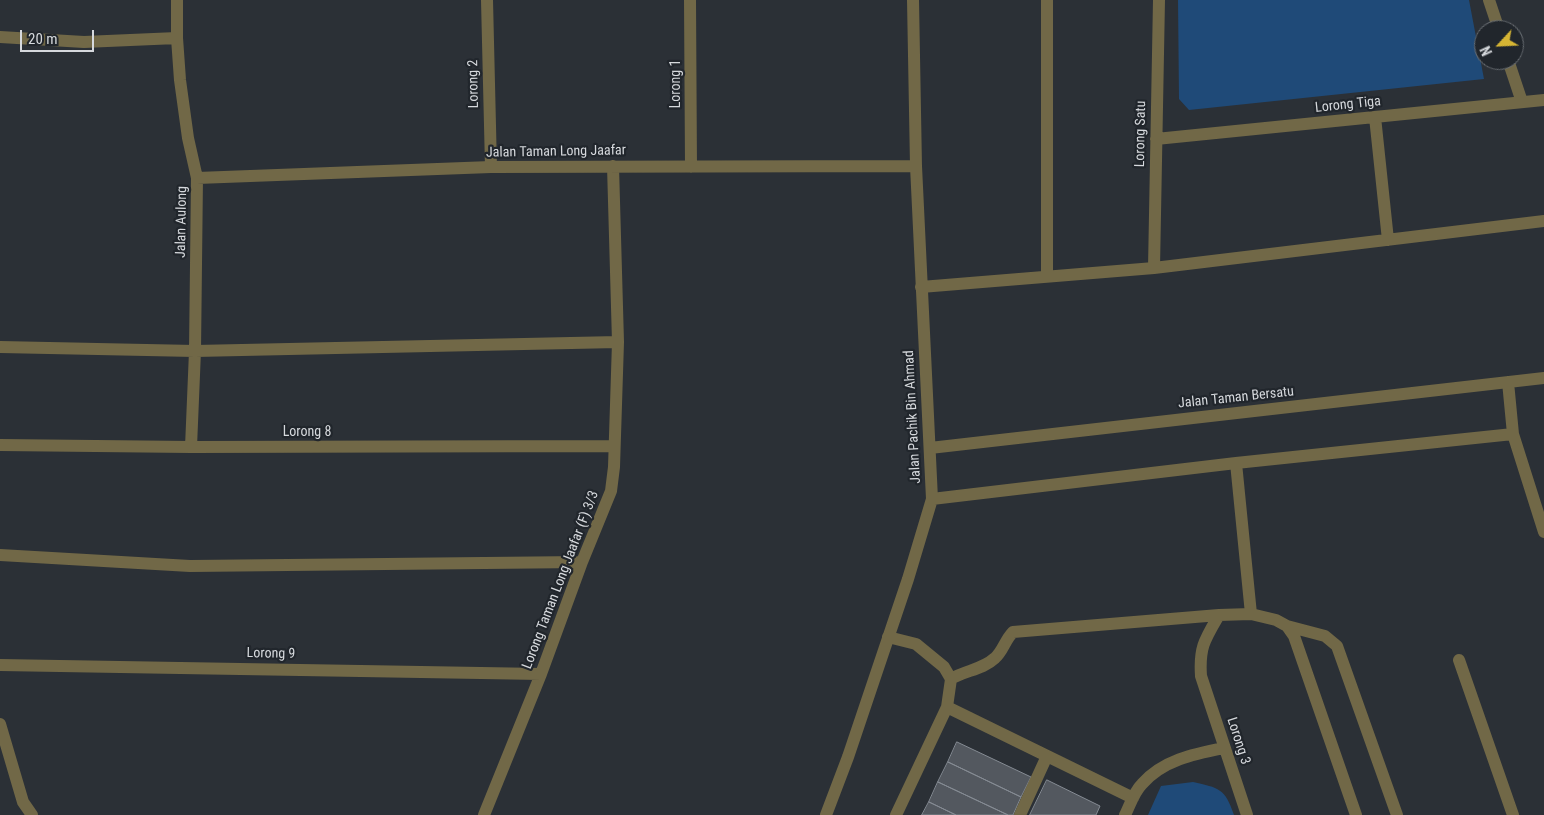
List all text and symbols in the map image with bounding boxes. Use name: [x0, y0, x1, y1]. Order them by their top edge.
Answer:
scale bar: [22, 20, 96, 52]
north arrow: [1474, 20, 1524, 70]
text: 20 m: [28, 30, 58, 48]
text: N: [1477, 44, 1495, 58]
street label: Lorong 2: [465, 60, 483, 108]
street label: Lorong 1: [668, 60, 684, 108]
street label: Lorong Tiga: [1314, 93, 1382, 117]
street label: Lorong Satu: [1132, 101, 1150, 167]
street label: Jalan Taman Long Jaafar: [486, 142, 626, 162]
street label: Jalan Aulong: [173, 186, 191, 258]
street label: Jalan Pachik Bin Ahmad: [901, 350, 925, 484]
street label: Jalan Taman Bersatu: [1177, 384, 1295, 412]
street label: Lorong 8: [283, 424, 331, 440]
street label: Lorong Taman Long Jaafar (F) 3/3: [519, 489, 603, 671]
street label: Lorong 9: [247, 645, 295, 663]
street label: Lorong 3: [1222, 715, 1254, 767]

